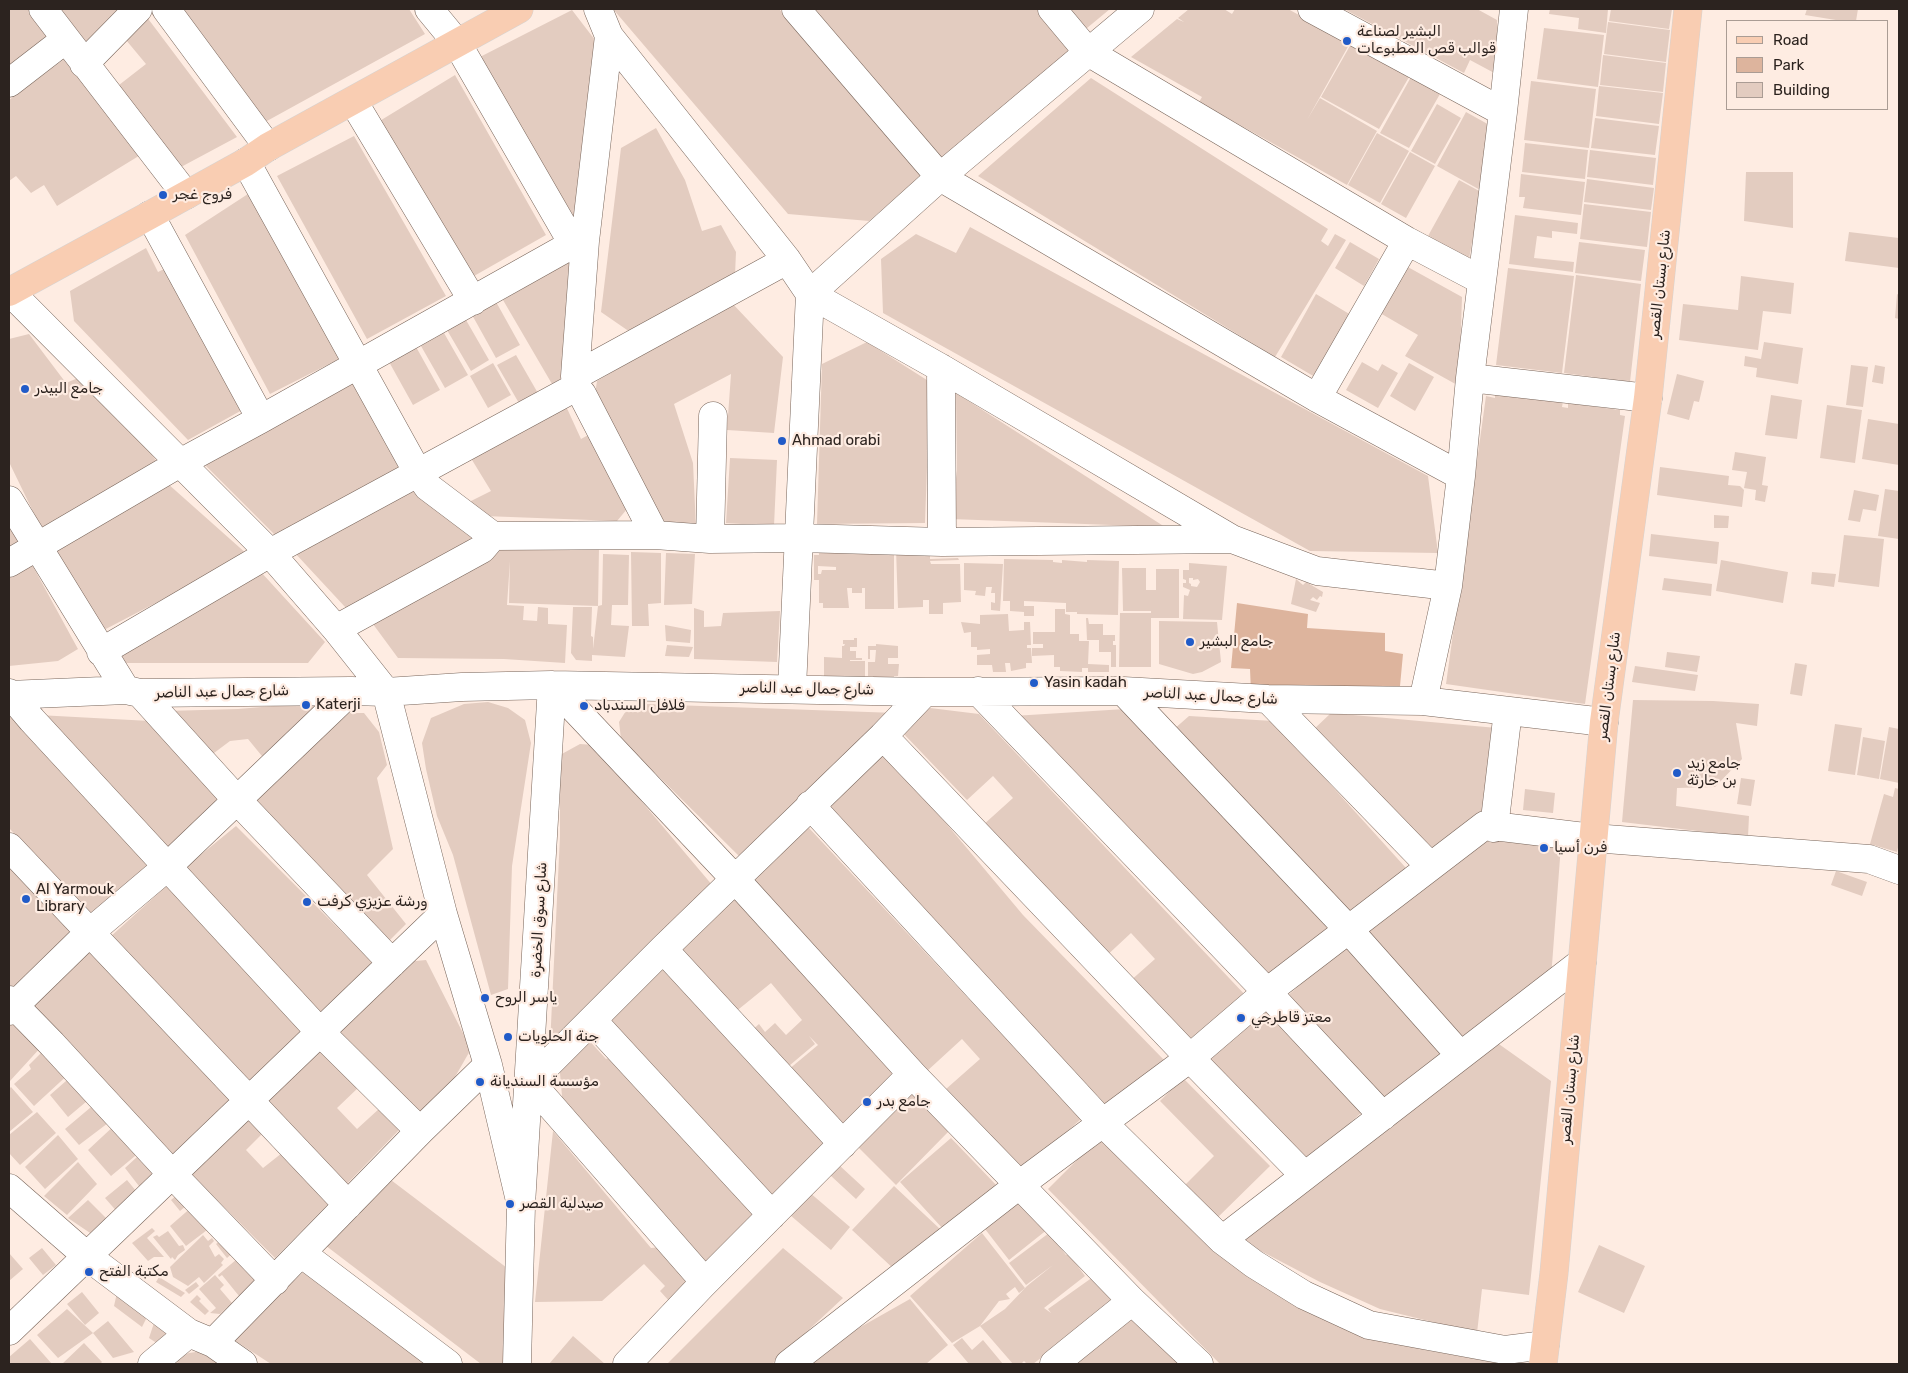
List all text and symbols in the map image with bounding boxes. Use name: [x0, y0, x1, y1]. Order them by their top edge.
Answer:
legend: [1726, 20, 1888, 110]
place label: البشير لصناعة قوالب قص المطبوعات: [1357, 23, 1496, 58]
text: Road: [1773, 31, 1809, 49]
marker: البشير لصناعة قوالب قص المطبوعات: [1341, 35, 1353, 47]
text: Park: [1773, 56, 1804, 74]
text: Building: [1773, 81, 1830, 99]
place label: فروج غجر: [173, 186, 232, 204]
marker: فروج غجر: [157, 189, 169, 201]
street label: شارع بستان القصر: [1645, 229, 1675, 339]
place label: جامع البيدر: [35, 380, 103, 398]
marker: جامع البيدر: [19, 383, 31, 395]
place label: Ahmad orabi: [792, 432, 880, 450]
marker: Ahmad orabi: [776, 435, 788, 447]
street label: شارع بستان القصر: [1593, 630, 1625, 742]
place label: جامع البشير: [1200, 633, 1273, 651]
marker: جامع البشير: [1184, 636, 1196, 648]
place label: Yasin kadah: [1044, 674, 1127, 692]
marker: Yasin kadah: [1028, 677, 1040, 689]
street label: شارع جمال عبد الناصر: [740, 679, 874, 699]
street label: شارع جمال عبد الناصر: [155, 682, 289, 702]
street label: شارع جمال عبد الناصر: [1144, 684, 1278, 708]
place label: Katerji: [316, 696, 361, 714]
place label: فلافل السندباد: [594, 697, 685, 715]
marker: Katerji: [300, 699, 312, 711]
marker: فلافل السندباد: [578, 700, 590, 712]
place label: جامع زيد بن حارثة: [1687, 755, 1741, 790]
marker: جامع زيد بن حارثة: [1671, 767, 1683, 779]
place label: فرن أسيا: [1554, 839, 1607, 857]
marker: فرن أسيا: [1538, 842, 1550, 854]
street label: شارع سوق الخضرة: [527, 862, 551, 978]
place label: Al Yarmouk Library: [36, 881, 114, 916]
marker: Al Yarmouk Library: [20, 893, 32, 905]
place label: ورشة عزيزي كرفت: [317, 893, 427, 911]
marker: ورشة عزيزي كرفت: [301, 896, 313, 908]
place label: ياسر الروح: [495, 989, 557, 1007]
marker: ياسر الروح: [479, 992, 491, 1004]
place label: معتز قاطرجي: [1251, 1009, 1331, 1027]
marker: معتز قاطرجي: [1235, 1012, 1247, 1024]
place label: جنة الحلويات: [518, 1028, 599, 1046]
marker: جنة الحلويات: [502, 1031, 514, 1043]
street label: شارع بستان القصر: [1556, 1034, 1584, 1144]
place label: مؤسسة السنديانة: [490, 1073, 599, 1091]
marker: مؤسسة السنديانة: [474, 1076, 486, 1088]
place label: جامع بدر: [877, 1093, 931, 1111]
marker: جامع بدر: [861, 1096, 873, 1108]
place label: صيدلية القصر: [520, 1195, 604, 1213]
marker: صيدلية القصر: [504, 1198, 516, 1210]
place label: مكتبة الفتح: [99, 1263, 169, 1281]
marker: مكتبة الفتح: [83, 1266, 95, 1278]

